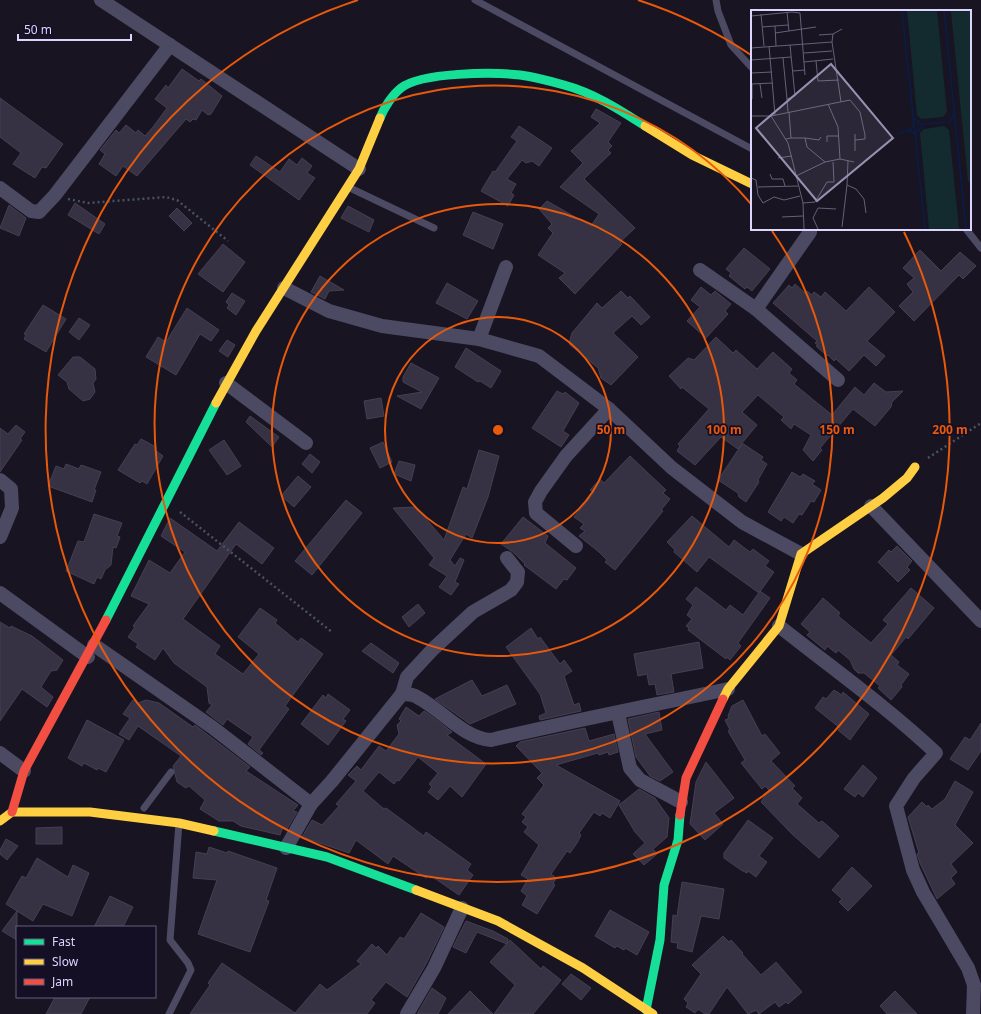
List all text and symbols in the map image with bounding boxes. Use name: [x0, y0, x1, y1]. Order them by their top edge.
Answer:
inset map: [751, 10, 971, 230]
scale bar: [18, 16, 131, 42]
text: 50 m: [24, 21, 52, 38]
text: 50 m: [597, 421, 625, 438]
text: 100 m: [706, 421, 742, 438]
text: 150 m: [819, 421, 855, 438]
text: 200 m: [932, 421, 968, 438]
centre of rings: [491, 423, 505, 437]
legend: [16, 926, 156, 998]
text: Fast: [52, 933, 76, 950]
text: Slow: [52, 953, 79, 970]
text: Jam: [51, 973, 73, 990]

